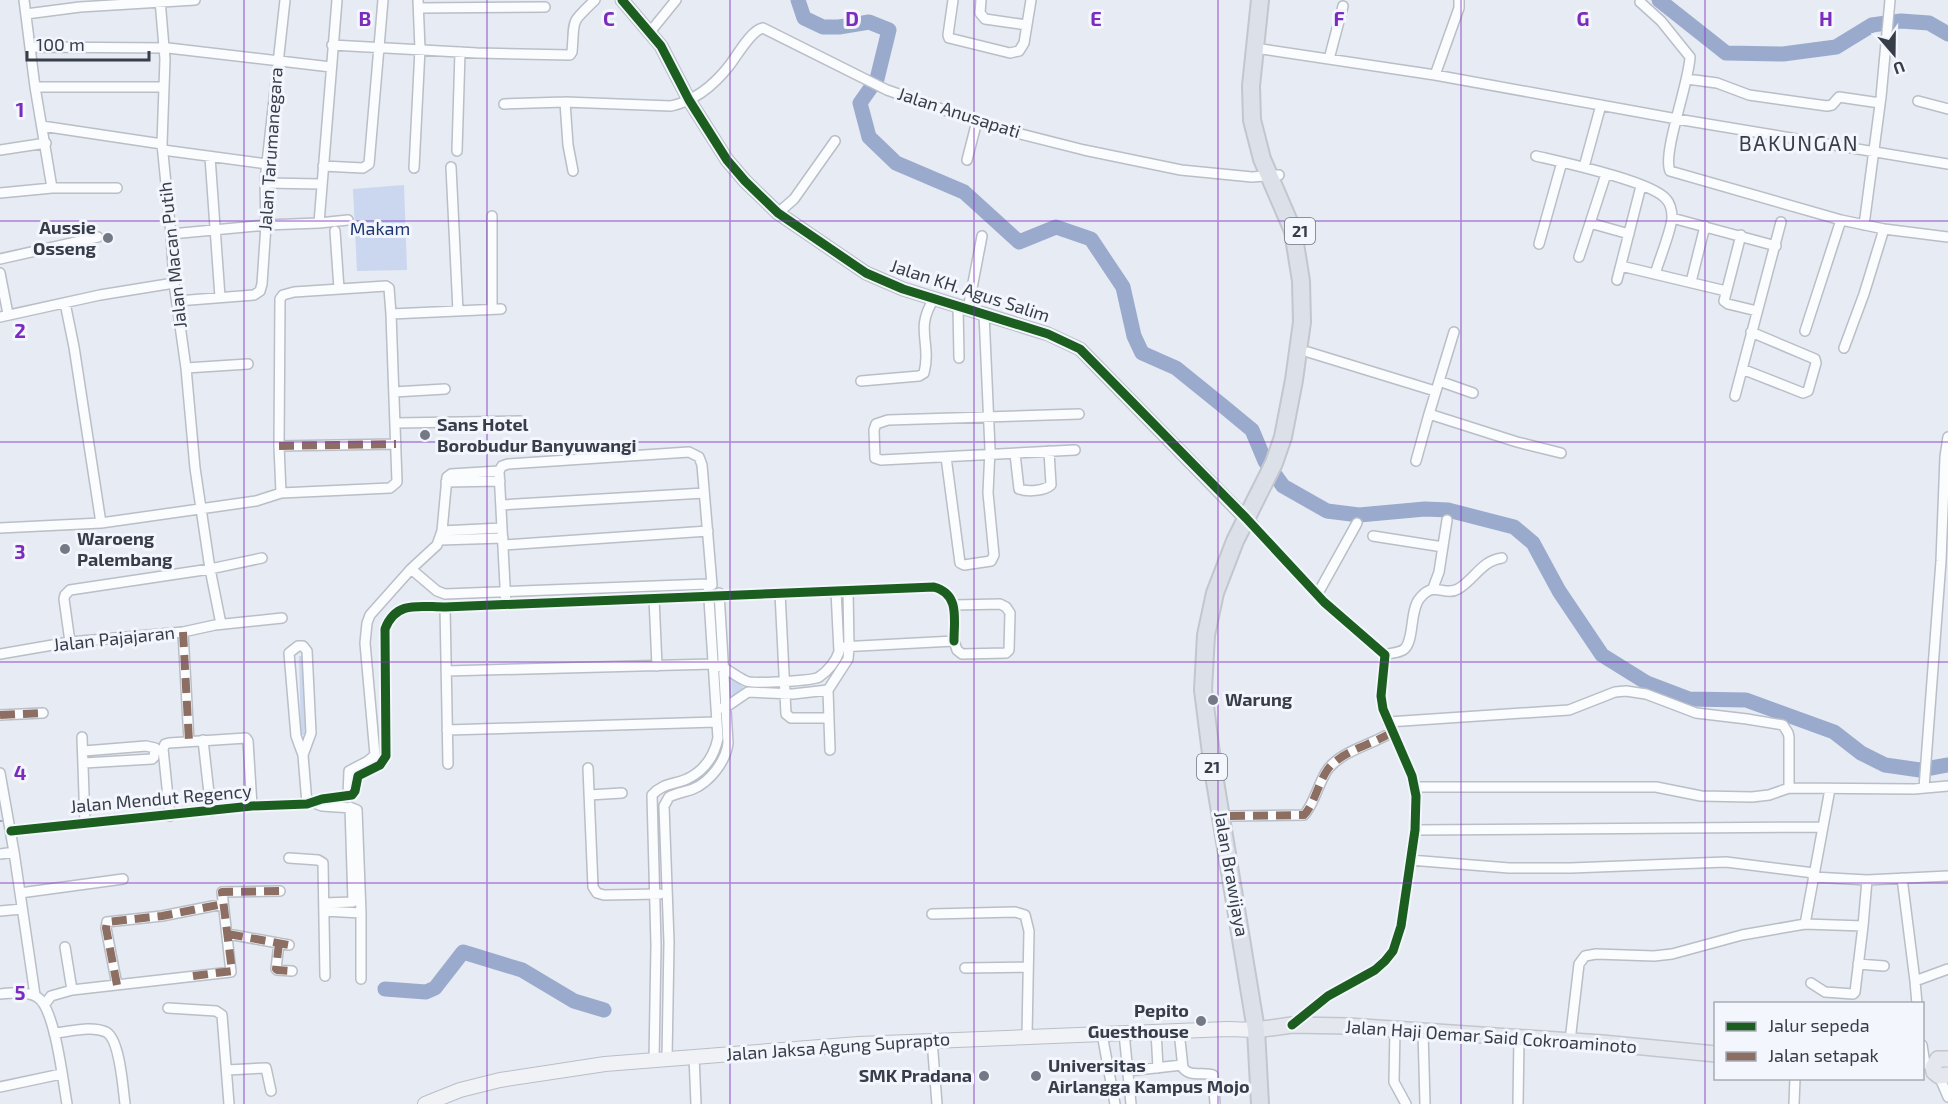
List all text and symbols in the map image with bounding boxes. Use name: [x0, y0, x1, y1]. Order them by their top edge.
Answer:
text: B: [359, 6, 371, 30]
text: C: [603, 6, 615, 30]
text: D: [845, 6, 859, 30]
text: E: [1090, 6, 1102, 30]
text: F: [1333, 6, 1345, 30]
text: G: [1577, 6, 1589, 30]
text: H: [1819, 6, 1833, 30]
scale bar: [27, 24, 148, 62]
north arrow: [1864, 24, 1924, 84]
text: 100 m: [36, 33, 85, 55]
text: U: [1891, 58, 1908, 79]
street label: Jalan Tarumanegara: [253, 66, 287, 232]
street label: Jalan Anusapati: [895, 82, 1024, 142]
text: 1: [16, 97, 24, 121]
district label: BAKUNGAN: [1739, 130, 1859, 155]
street label: Jalan Macan Putih: [153, 181, 191, 329]
place label: Aussie Osseng: [33, 216, 97, 259]
park label: Makam: [350, 217, 410, 239]
road number: 21: [1285, 218, 1315, 244]
marker: Aussie Osseng: [101, 231, 115, 245]
street label: Jalan KH. Agus Salim: [888, 254, 1053, 326]
text: 2: [14, 318, 26, 342]
place label: Sans Hotel Borobudur Banyuwangi: [437, 413, 636, 456]
marker: Sans Hotel Borobudur Banyuwangi: [418, 428, 432, 442]
place label: Waroeng Palembang: [77, 527, 173, 570]
text: 3: [14, 539, 26, 563]
marker: Waroeng Palembang: [58, 542, 72, 556]
street label: Jalan Pajajaran: [52, 621, 176, 655]
place label: Warung: [1225, 688, 1293, 710]
marker: Warung: [1206, 693, 1220, 707]
road number: 21: [1197, 754, 1227, 780]
text: 4: [14, 760, 27, 784]
street label: Jalan Mendut Regency: [69, 779, 253, 817]
street label: Jalan Brawijaya: [1210, 809, 1254, 938]
text: 5: [14, 980, 26, 1004]
place label: Pepito Guesthouse: [1088, 999, 1189, 1042]
legend: [1714, 1002, 1924, 1080]
marker: Pepito Guesthouse: [1194, 1014, 1208, 1028]
text: Jalur sepeda: [1768, 1014, 1870, 1036]
street label: Jalan Haji Oemar Said Cokroaminoto: [1345, 1015, 1638, 1057]
street label: Jalan Jaksa Agung Suprapto: [725, 1027, 951, 1065]
text: Jalan setapak: [1768, 1044, 1879, 1066]
place label: Universitas Airlangga Kampus Mojo: [1048, 1054, 1250, 1097]
place label: SMK Pradana: [859, 1064, 972, 1086]
marker: SMK Pradana: [977, 1069, 991, 1083]
marker: Universitas Airlangga Kampus Mojo: [1029, 1069, 1043, 1083]

